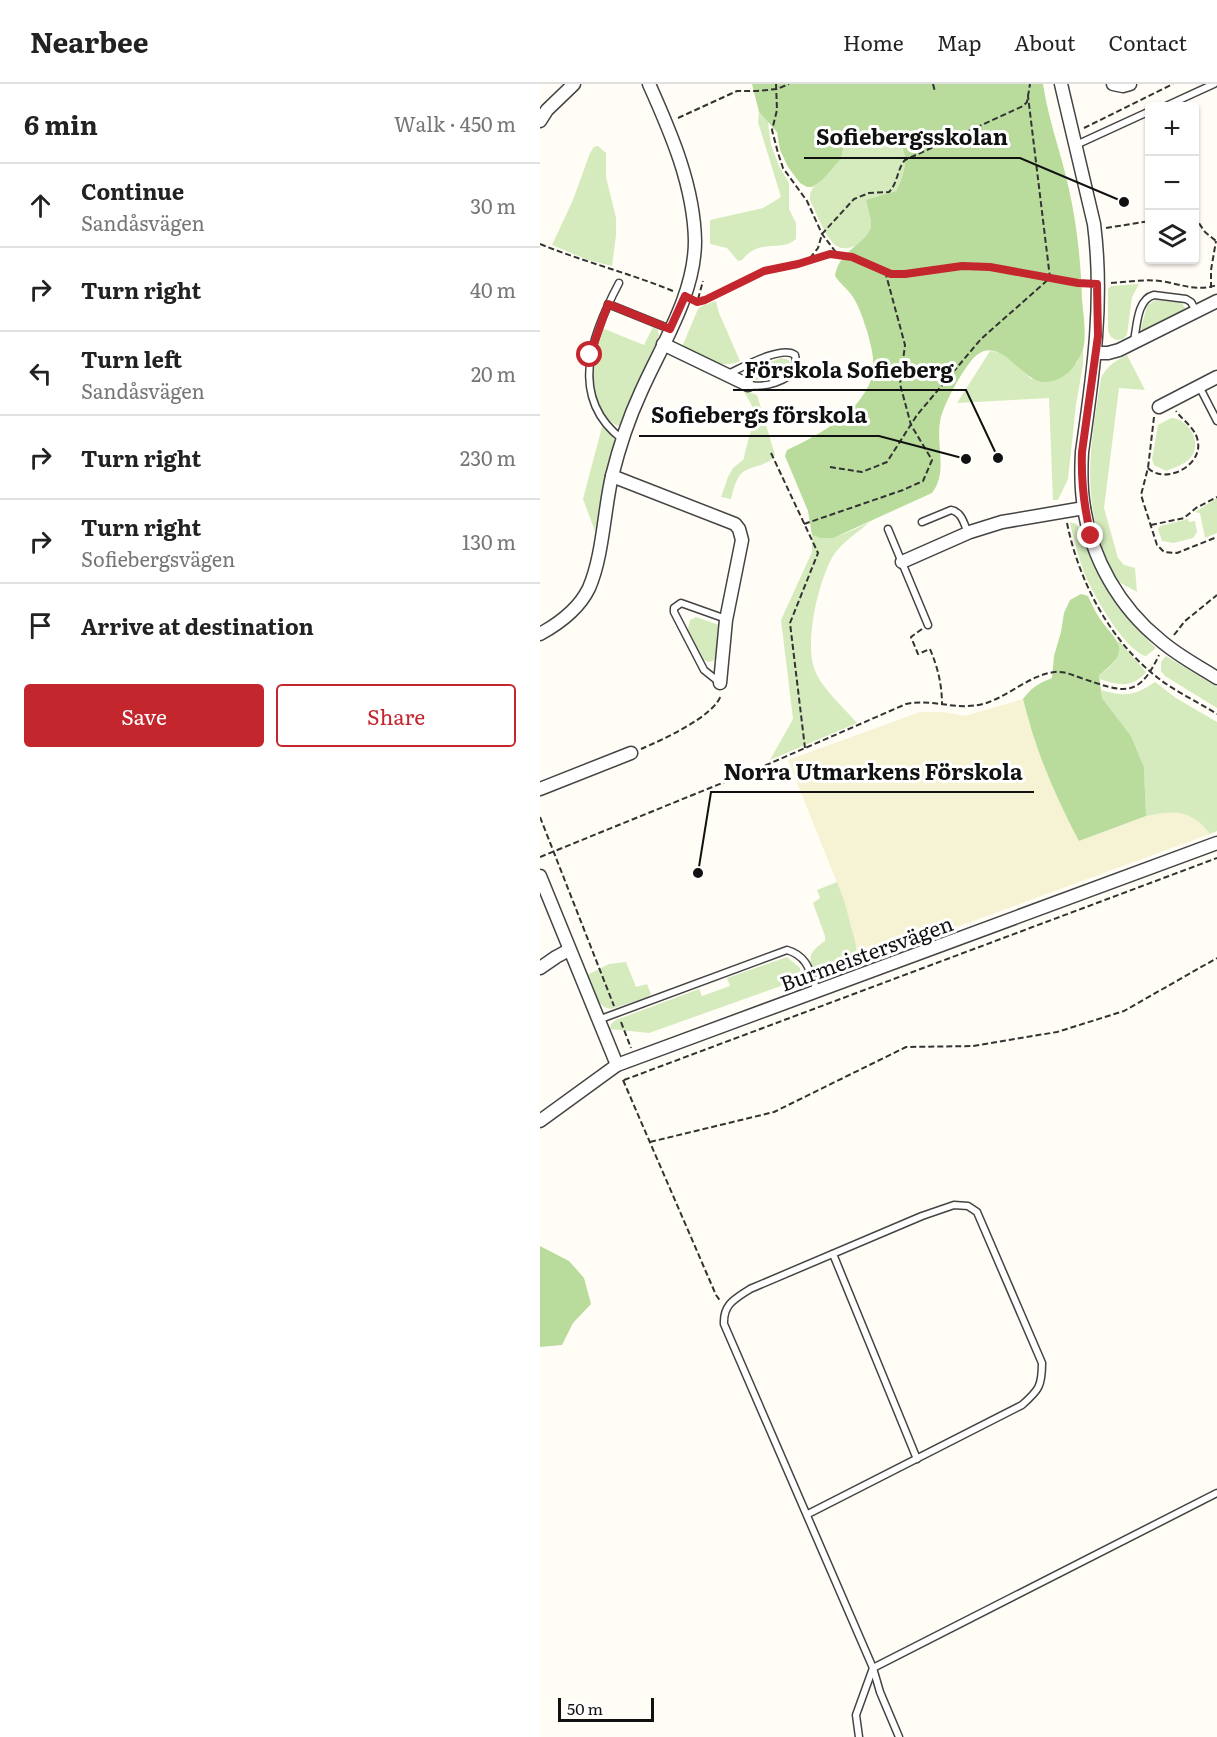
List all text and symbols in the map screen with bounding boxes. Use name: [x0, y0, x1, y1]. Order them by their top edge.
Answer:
text: Nearbee: [30, 20, 149, 62]
text: Home: [843, 26, 904, 57]
text: Map: [937, 26, 981, 57]
text: About: [1014, 26, 1076, 57]
text: Contact: [1109, 26, 1187, 57]
map controls: [1145, 102, 1199, 264]
button: +: [1145, 102, 1199, 156]
text: 6 min: [24, 104, 98, 143]
text: Walk · 450 m: [394, 108, 516, 138]
callout: Sofiebergsskolan: [804, 118, 1020, 158]
text: Sofiebergsskolan: [816, 119, 1008, 152]
button: −: [1145, 156, 1199, 210]
text: Continue: [81, 174, 184, 207]
icon: ahead: [24, 189, 57, 222]
text: 30 m: [470, 190, 516, 220]
text: Sandåsvägen: [81, 207, 205, 237]
button: layers: [1145, 210, 1199, 264]
icon: right: [24, 273, 57, 306]
text: Turn right: [81, 273, 201, 306]
text: 40 m: [470, 274, 516, 304]
route start: [576, 341, 602, 367]
text: Turn left: [81, 342, 182, 375]
callout: Förskola Sofieberg: [733, 350, 966, 390]
text: Förskola Sofieberg: [744, 352, 954, 385]
icon: left: [24, 357, 57, 390]
text: 20 m: [471, 358, 516, 388]
text: Sandåsvägen: [81, 375, 205, 405]
callout: Sofiebergs förskola: [639, 396, 879, 436]
text: Sofiebergs förskola: [651, 397, 867, 430]
icon: right: [24, 441, 57, 474]
text: Turn right: [81, 441, 201, 474]
text: 230 m: [460, 442, 516, 472]
text: Turn right: [81, 510, 201, 543]
route end: [1077, 522, 1103, 548]
icon: right: [24, 525, 57, 558]
text: 130 m: [462, 526, 516, 556]
text: Sofiebergsvägen: [81, 543, 235, 573]
icon: arrive: [24, 609, 57, 642]
text: Arrive at destination: [81, 609, 314, 642]
button: Save: [24, 684, 264, 747]
button: Share: [276, 684, 516, 747]
callout: Norra Utmarkens Förskola: [711, 752, 1034, 792]
text: Norra Utmarkens Förskola: [723, 754, 1023, 787]
street label: Burmeistersvägen: [775, 906, 957, 998]
scale bar: [558, 1695, 654, 1722]
text: 50 m: [567, 1696, 603, 1720]

